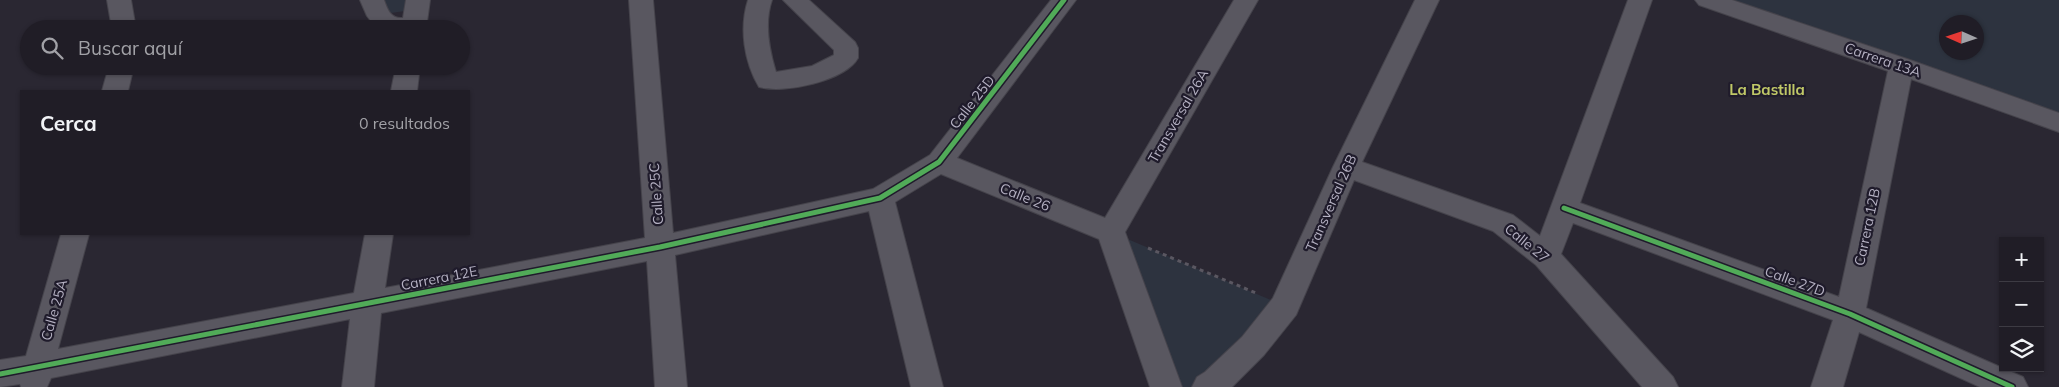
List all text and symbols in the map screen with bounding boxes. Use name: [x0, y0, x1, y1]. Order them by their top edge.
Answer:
north arrow: [1939, 15, 1984, 60]
search box: [20, 20, 470, 75]
icon: search: [38, 34, 66, 62]
text: Buscar aquí: [78, 36, 182, 60]
street label: Carrera 13A: [1842, 39, 1924, 82]
street label: Transversal 26A: [1144, 65, 1212, 166]
street label: Calle 25D: [946, 72, 998, 132]
district label: La Bastilla: [1729, 80, 1805, 99]
text: Cerca: [40, 110, 97, 136]
text: 0 resultados: [359, 113, 450, 133]
street label: Transversal 26B: [1302, 152, 1360, 254]
street label: Calle 25C: [645, 162, 667, 226]
street label: Calle 26: [997, 179, 1053, 215]
street label: Carrera 12B: [1850, 187, 1884, 267]
street label: Calle 27: [1501, 219, 1553, 267]
map controls: [1999, 237, 2044, 372]
button: +: [1999, 237, 2044, 282]
street label: Carrera 12E: [399, 262, 479, 294]
street label: Calle 27D: [1762, 262, 1828, 300]
street label: Calle 25A: [37, 277, 71, 343]
button: −: [1999, 282, 2044, 327]
button: layers: [1999, 327, 2044, 372]

